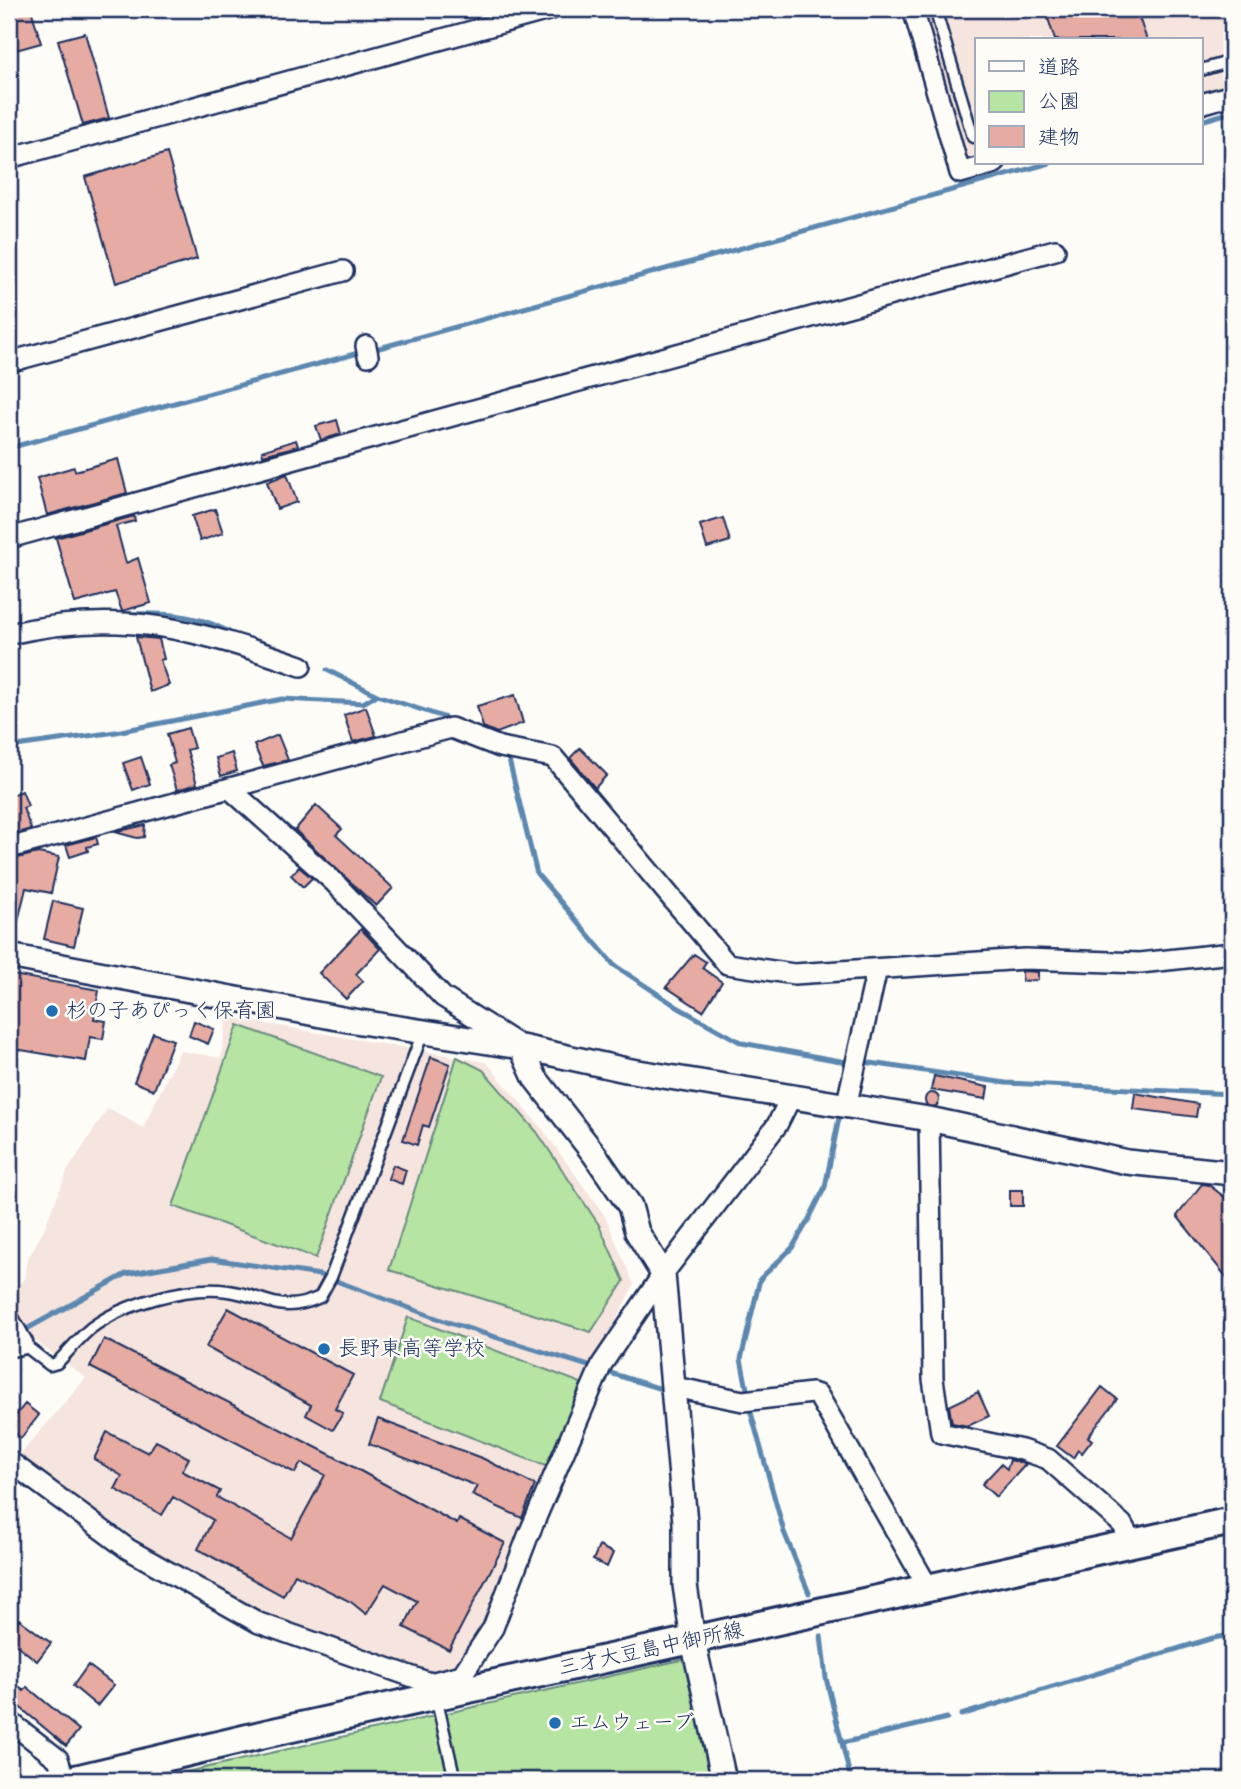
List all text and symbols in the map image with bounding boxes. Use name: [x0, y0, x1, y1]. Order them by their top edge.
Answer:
legend: [975, 38, 1202, 164]
text: 道路: [1038, 52, 1080, 85]
text: 公園: [1038, 86, 1080, 119]
text: 建物: [1038, 122, 1080, 155]
place label: 杉の子あぴっく保育園: [66, 995, 276, 1028]
marker: 杉の子あぴっく保育園: [44, 1003, 60, 1019]
place label: 長野東高等学校: [338, 1333, 485, 1366]
marker: 長野東高等学校: [316, 1341, 332, 1357]
street label: 三才大豆島中御所線: [555, 1614, 747, 1686]
place label: エムウェーブ: [569, 1707, 694, 1740]
marker: エムウェーブ: [547, 1715, 563, 1731]

